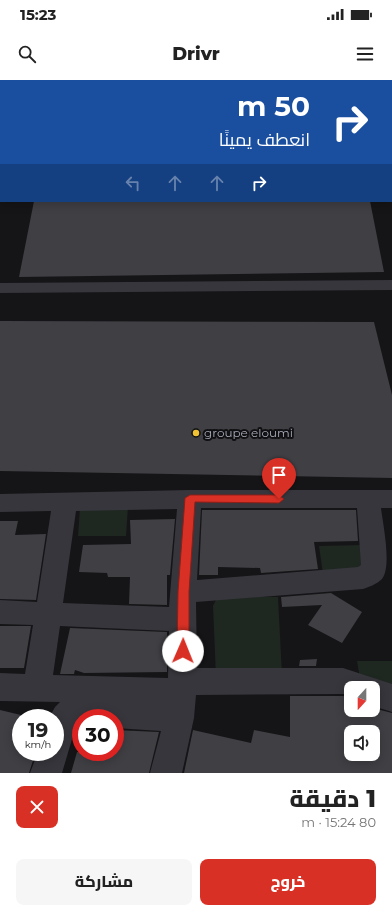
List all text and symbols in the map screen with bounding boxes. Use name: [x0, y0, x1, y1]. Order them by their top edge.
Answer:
text: 15:23: [20, 5, 56, 24]
icon: search: [16, 43, 38, 65]
text: Drivr: [172, 43, 220, 65]
icon: menu: [354, 43, 376, 65]
text: 50 m: [237, 89, 310, 123]
icon: right: [324, 96, 376, 148]
text: انعطف يمينًا: [219, 129, 310, 151]
icon: left: [122, 172, 144, 194]
icon: ahead: [164, 172, 186, 194]
icon: ahead: [206, 172, 228, 194]
icon: right: [248, 172, 270, 194]
place label: groupe eloumi: [204, 425, 293, 440]
marker: groupe eloumi: [191, 428, 201, 438]
pin: [262, 458, 296, 499]
icon: arrive: [268, 464, 290, 486]
position arrow: [162, 630, 204, 672]
north arrow: [344, 681, 380, 717]
map controls: [344, 681, 380, 761]
speed limit sign: 30: [72, 709, 124, 761]
text: 19: [28, 718, 48, 742]
button: sound: [344, 725, 380, 761]
text: km/h: [25, 738, 51, 751]
text: 1 دقيقة: [290, 784, 376, 813]
button: close: [16, 786, 58, 828]
text: 80 m · 15:24: [301, 814, 376, 830]
button: مشاركة: [16, 859, 192, 905]
button: خروج: [200, 859, 376, 905]

